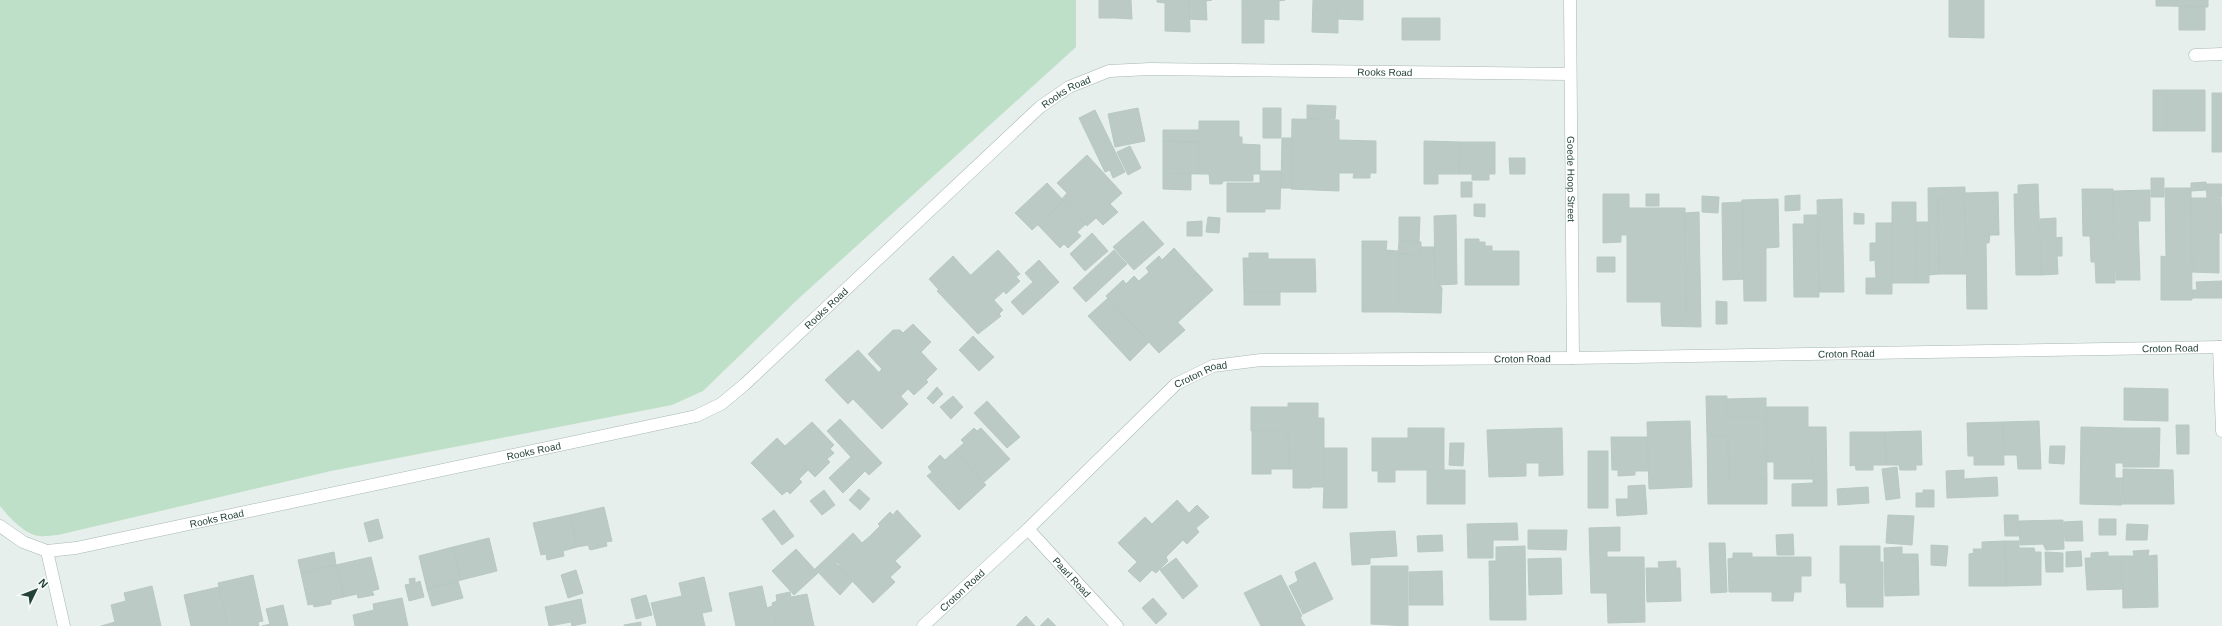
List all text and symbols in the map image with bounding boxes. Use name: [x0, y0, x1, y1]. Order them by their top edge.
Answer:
street label: Rooks Road: [1357, 66, 1413, 78]
street label: Rooks Road: [1039, 73, 1092, 110]
street label: Goede Hoop Street: [1566, 136, 1577, 222]
street label: Rooks Road: [802, 285, 850, 331]
street label: Croton Road: [2142, 342, 2199, 354]
street label: Croton Road: [1818, 347, 1875, 359]
street label: Croton Road: [1494, 353, 1551, 364]
street label: Croton Road: [1172, 359, 1228, 390]
street label: Rooks Road: [506, 439, 562, 462]
street label: Rooks Road: [189, 507, 245, 529]
street label: Paarl Road: [1051, 555, 1093, 599]
street label: Croton Road: [937, 567, 987, 613]
north arrow: [16, 570, 56, 610]
text: N: [36, 576, 50, 590]

